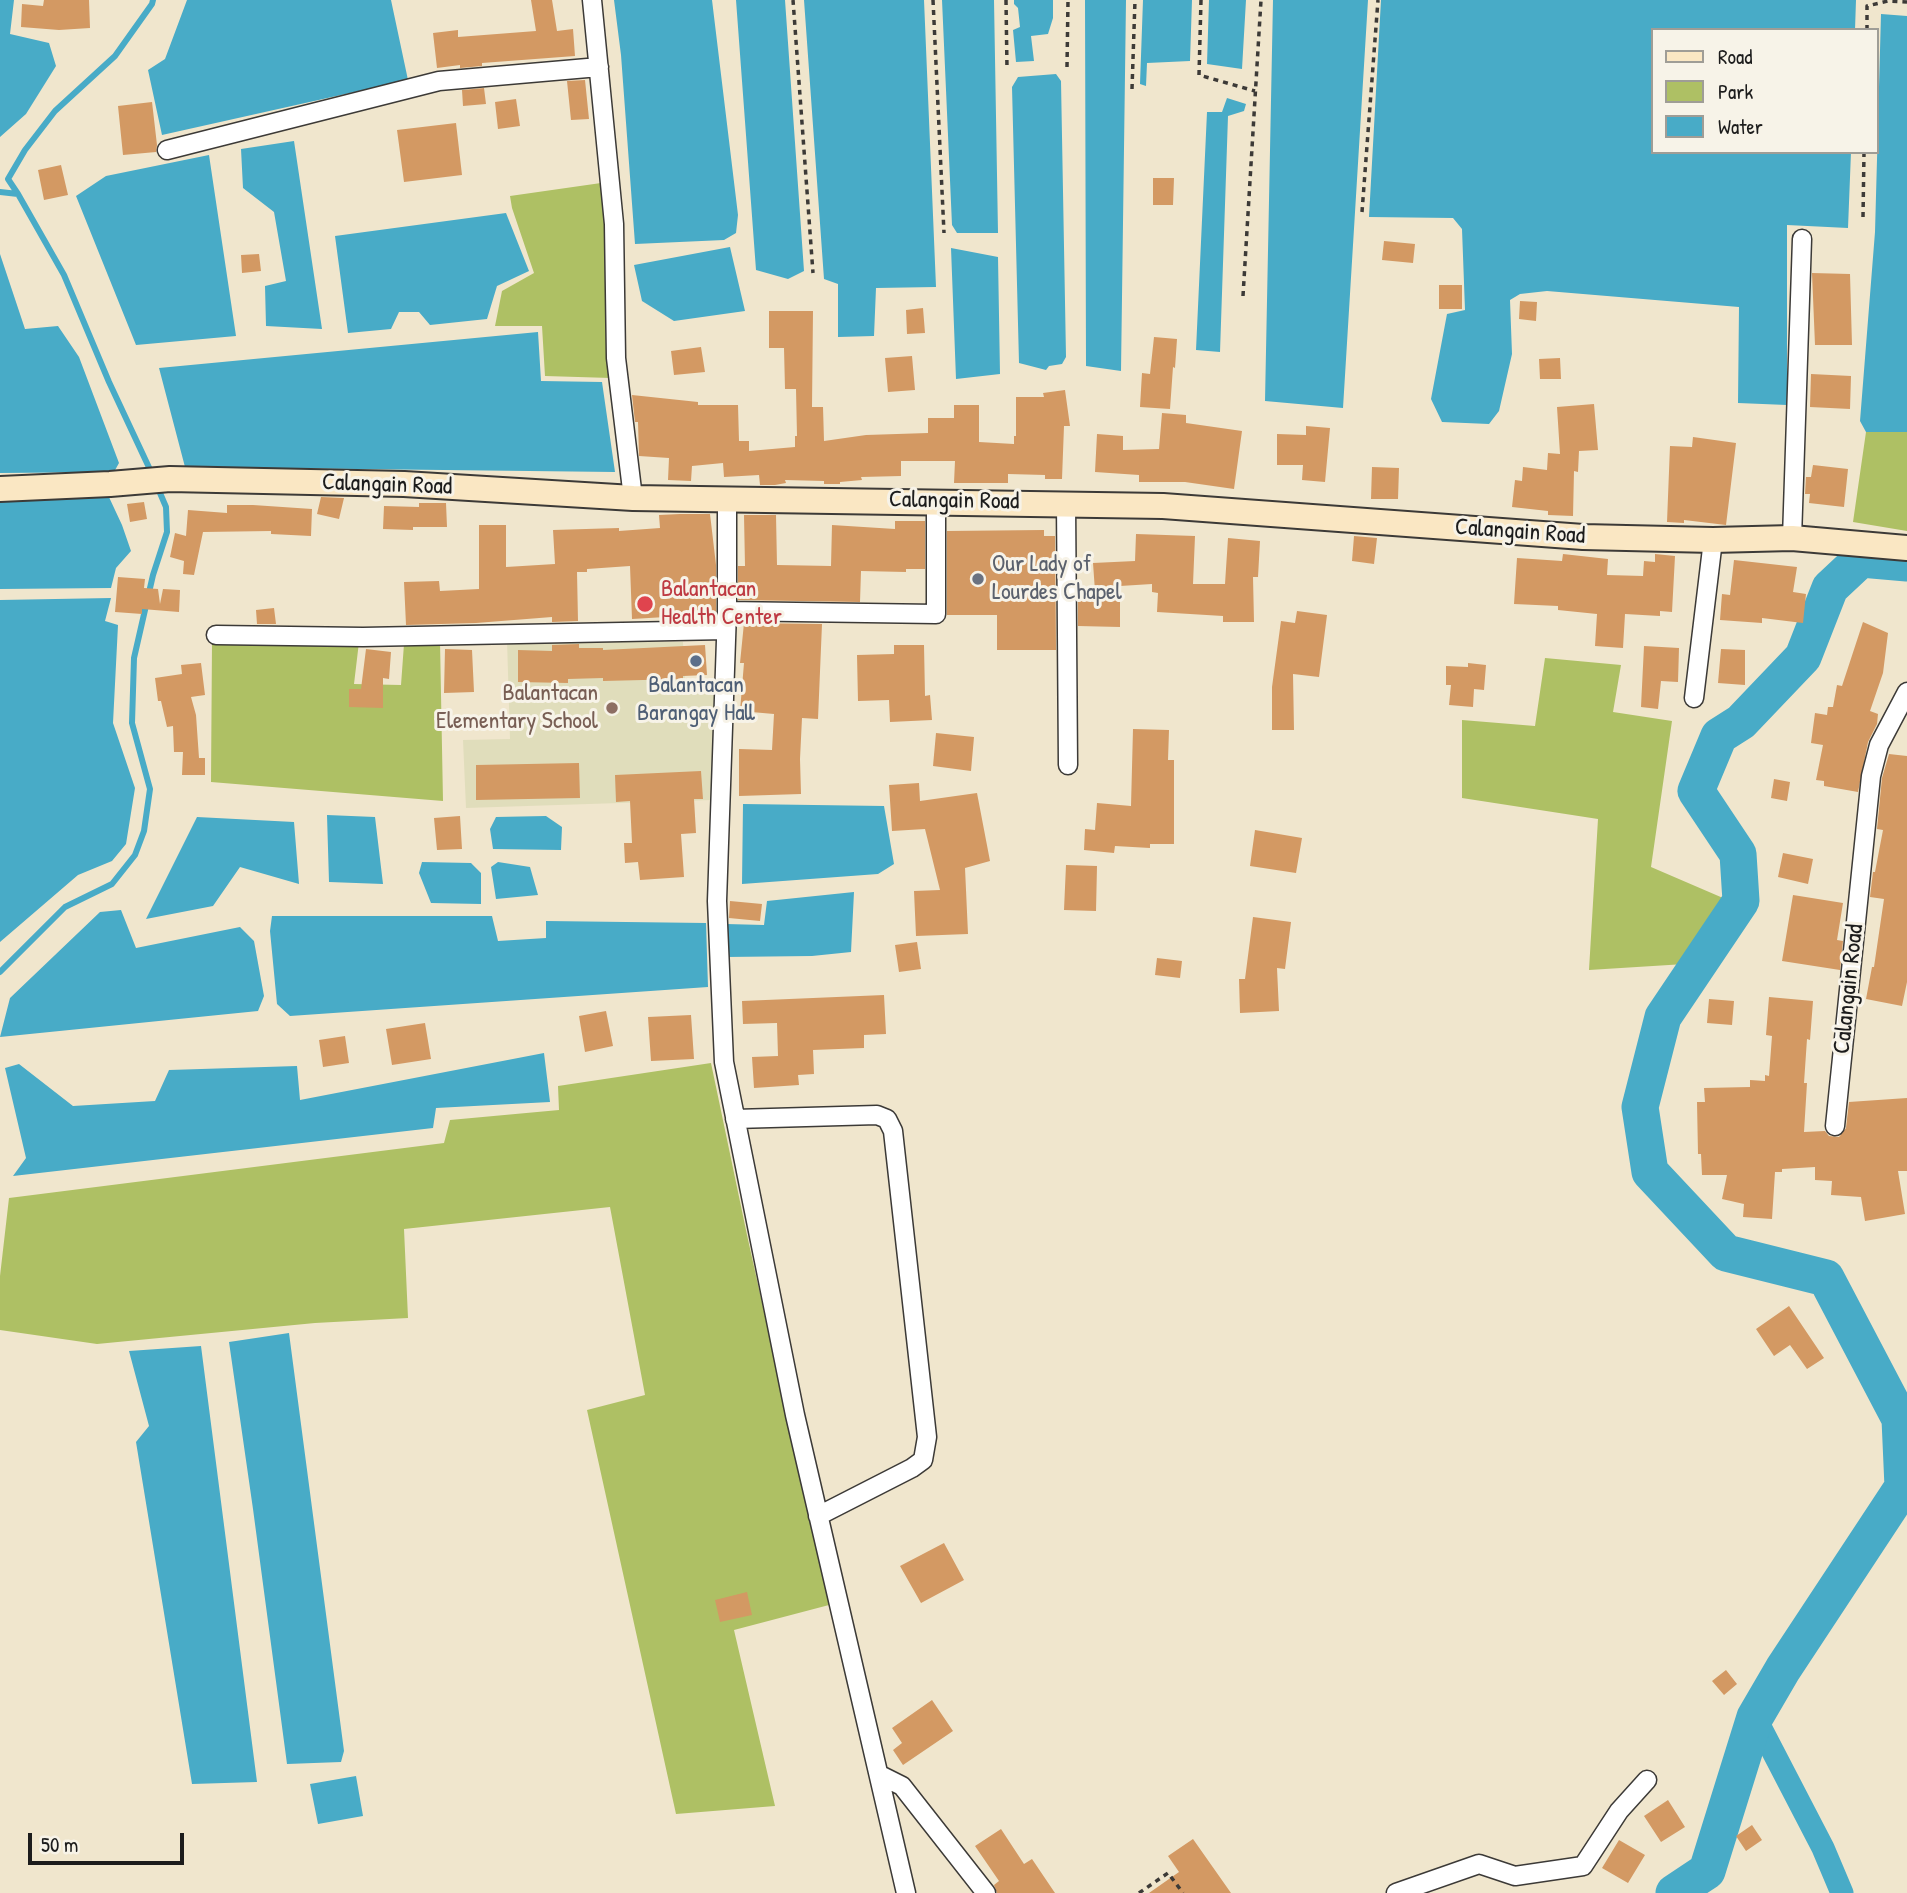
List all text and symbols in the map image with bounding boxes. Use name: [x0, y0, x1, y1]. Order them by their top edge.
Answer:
legend: [1652, 28, 1879, 154]
text: Road: [1718, 42, 1752, 71]
text: Park: [1718, 77, 1753, 106]
text: Water: [1718, 112, 1763, 141]
street label: Calangain Road: [321, 468, 453, 502]
street label: Calangain Road: [889, 485, 1019, 517]
street label: Calangain Road: [1454, 513, 1586, 551]
place label: Our Lady of Lourdes Chapel: [992, 551, 1122, 607]
marker: Our Lady of Lourdes Chapel: [970, 571, 986, 587]
place label: Balantacan Health Center: [661, 576, 782, 632]
marker: Balantacan Health Center: [635, 594, 655, 614]
marker: Balantacan Barangay Hall: [688, 653, 704, 669]
place label: Balantacan Barangay Hall: [637, 672, 755, 728]
place label: Balantacan Elementary School: [436, 680, 598, 736]
marker: Balantacan Elementary School: [604, 700, 620, 716]
street label: Calangain Road: [1828, 923, 1870, 1055]
scale bar: [32, 1820, 187, 1864]
text: 50 m: [41, 1830, 78, 1859]

